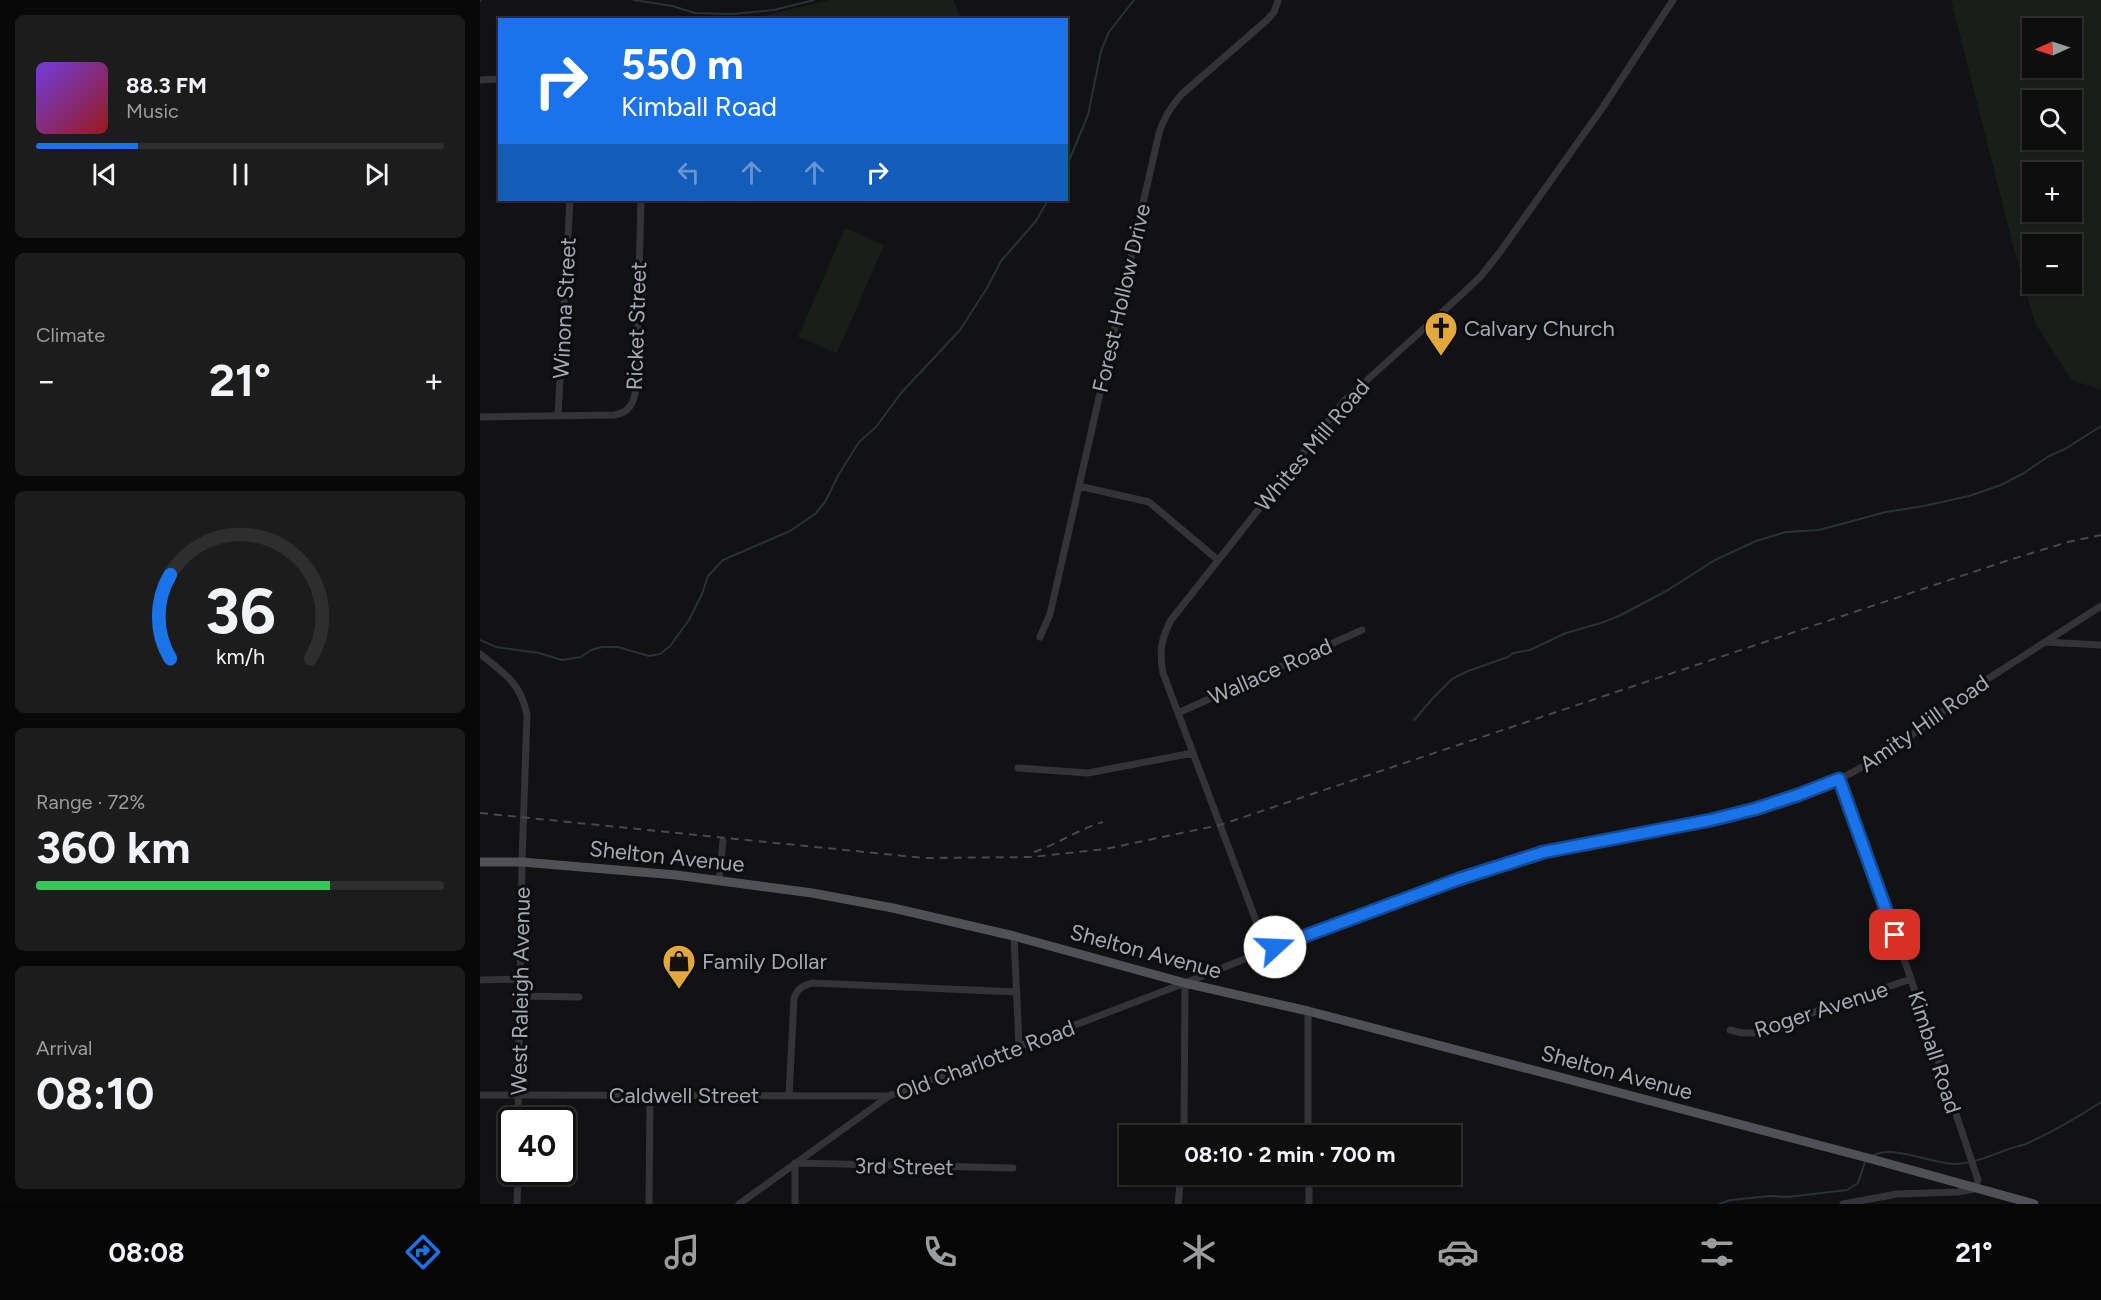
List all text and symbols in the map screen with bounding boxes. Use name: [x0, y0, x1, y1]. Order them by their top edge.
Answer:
north arrow: [2022, 18, 2082, 78]
map controls: [2022, 18, 2082, 294]
text: 550 m: [621, 39, 744, 90]
icon: right: [522, 42, 600, 120]
text: 88.3 FM: [126, 72, 207, 99]
text: Kimball Road: [621, 90, 777, 123]
button: search: [2022, 90, 2082, 150]
text: Music: [126, 99, 179, 123]
icon: left: [672, 156, 705, 189]
icon: ahead: [735, 156, 768, 189]
icon: ahead: [798, 156, 831, 189]
icon: right: [861, 156, 894, 189]
icon: previous: [88, 158, 121, 191]
icon: pause: [224, 158, 257, 191]
icon: next: [360, 158, 393, 191]
button: +: [2022, 162, 2082, 222]
street label: Forest Hollow Drive: [1087, 201, 1156, 395]
button: −: [2022, 234, 2082, 294]
street label: Winona Street: [547, 237, 582, 380]
street label: Ricket Street: [621, 261, 652, 391]
church icon: Calvary Church: [1423, 310, 1459, 357]
place label: Calvary Church: [1464, 315, 1615, 342]
text: Climate: [36, 323, 105, 347]
text: 21°: [209, 353, 271, 407]
text: −: [36, 361, 57, 400]
text: +: [423, 361, 444, 400]
street label: Whites Mill Road: [1249, 374, 1375, 517]
text: 36: [205, 574, 275, 649]
street label: Wallace Road: [1204, 632, 1336, 711]
text: km/h: [216, 644, 264, 669]
street label: Amity Hill Road: [1855, 669, 1994, 778]
text: Range · 72%: [36, 790, 145, 814]
text: 360 km: [36, 820, 190, 874]
street label: Shelton Avenue: [588, 835, 746, 878]
street label: West Raleigh Avenue: [505, 887, 536, 1095]
pin: [1869, 909, 1920, 960]
position arrow: [1243, 915, 1307, 979]
street label: Shelton Avenue: [1067, 918, 1225, 985]
icon: arrive: [1878, 918, 1911, 951]
shop icon: Family Dollar: [661, 943, 697, 990]
place label: Family Dollar: [702, 948, 828, 975]
street label: Roger Avenue: [1751, 975, 1891, 1044]
street label: Kimball Road: [1902, 988, 1967, 1117]
street label: Old Charlotte Road: [892, 1014, 1078, 1107]
text: Arrival: [36, 1036, 92, 1060]
street label: Shelton Avenue: [1538, 1039, 1696, 1106]
text: 08:10: [36, 1066, 154, 1120]
street label: Caldwell Street: [609, 1082, 759, 1109]
speed limit sign: 40: [498, 1107, 576, 1185]
text: 08:10 · 2 min · 700 m: [1185, 1141, 1395, 1168]
street label: 3rd Street: [854, 1152, 954, 1181]
icon: directions: [402, 1231, 444, 1273]
icon: music: [661, 1231, 703, 1273]
icon: phone: [919, 1231, 961, 1273]
icon: climate: [1178, 1231, 1220, 1273]
icon: car: [1437, 1231, 1479, 1273]
icon: filters: [1696, 1231, 1738, 1273]
text: 08:08: [108, 1236, 185, 1269]
text: 21°: [1955, 1236, 1992, 1269]

